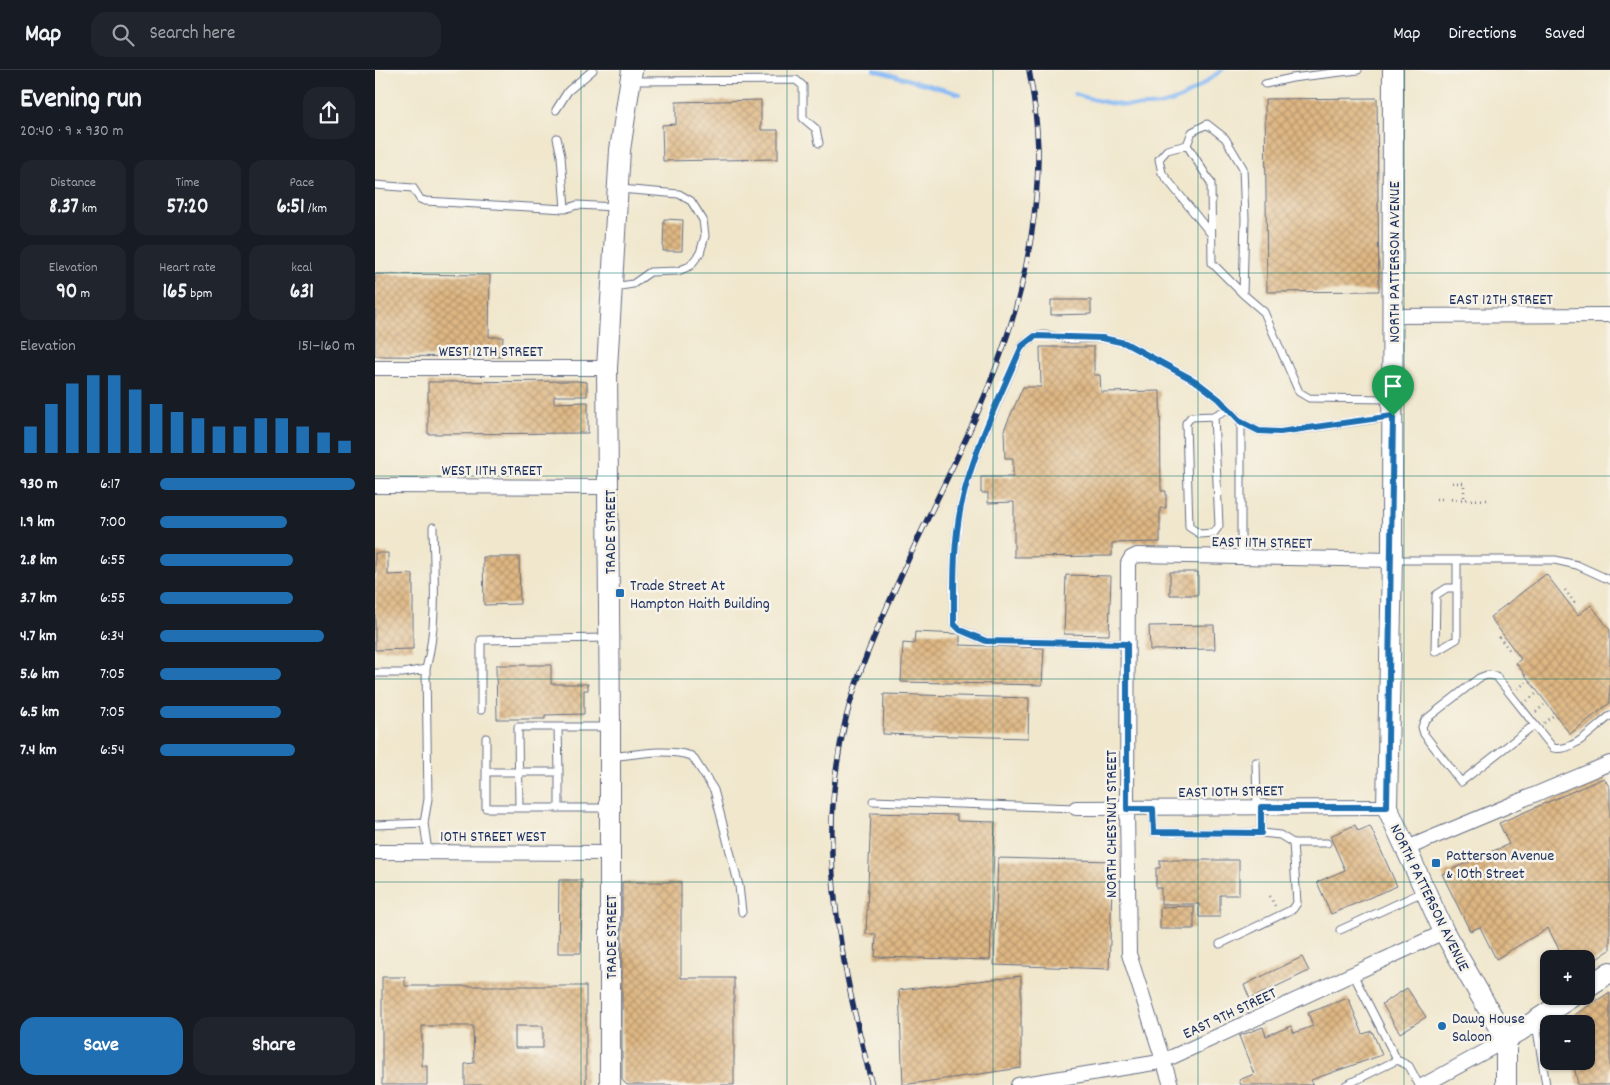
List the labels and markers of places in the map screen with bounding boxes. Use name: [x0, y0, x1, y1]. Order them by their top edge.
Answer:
pin: [1372, 365, 1414, 416]
place label: Trade Street At Hampton Haith Building: [630, 575, 770, 616]
marker: Trade Street At Hampton Haith Building: [614, 587, 626, 599]
place label: Patterson Avenue & 10th Street: [1446, 845, 1554, 886]
marker: Patterson Avenue & 10th Street: [1430, 857, 1442, 869]
place label: Dawg House Saloon: [1452, 1008, 1525, 1049]
marker: Dawg House Saloon: [1436, 1020, 1448, 1032]

